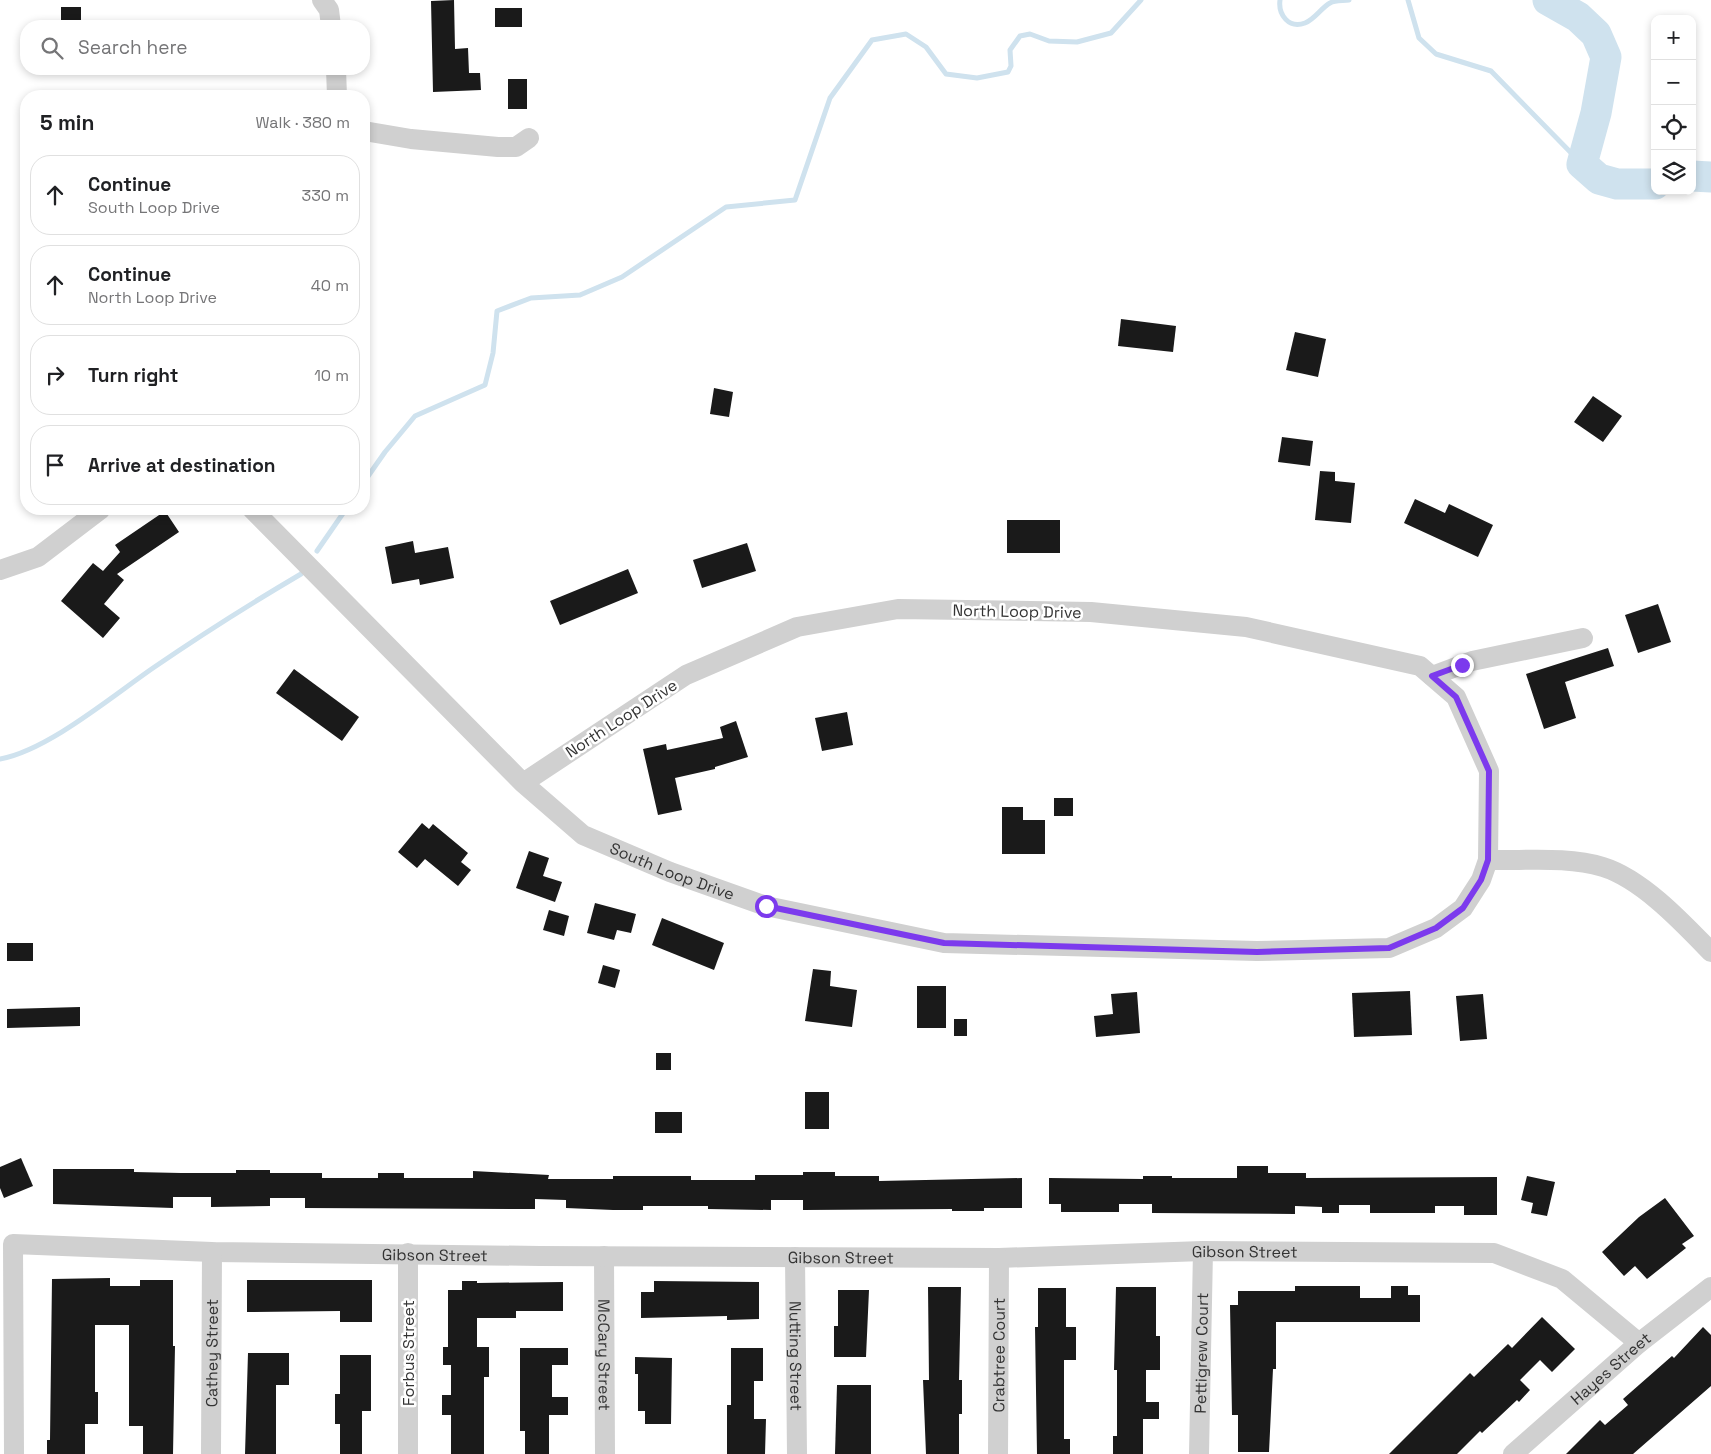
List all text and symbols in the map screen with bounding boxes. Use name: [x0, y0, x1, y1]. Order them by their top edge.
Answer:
map controls: [1651, 15, 1696, 195]
button: +: [1651, 15, 1696, 60]
search box: [20, 20, 370, 75]
icon: search: [38, 34, 66, 62]
text: Search here: [78, 35, 188, 60]
button: −: [1651, 60, 1696, 105]
button: locate: [1651, 105, 1696, 150]
text: 5 min: [40, 109, 94, 136]
text: Walk · 380 m: [255, 112, 350, 133]
button: layers: [1651, 150, 1696, 195]
text: Continue: [88, 172, 171, 197]
icon: ahead: [41, 181, 69, 209]
text: 330 m: [302, 185, 349, 206]
text: South Loop Drive: [88, 197, 220, 218]
text: Continue: [88, 262, 171, 287]
icon: ahead: [41, 271, 69, 299]
text: 40 m: [311, 275, 349, 296]
text: North Loop Drive: [88, 287, 217, 308]
icon: right: [41, 361, 69, 389]
text: Turn right: [88, 363, 178, 388]
text: 10 m: [314, 365, 349, 386]
icon: arrive: [41, 451, 69, 479]
text: Arrive at destination: [88, 453, 276, 478]
street label: North Loop Drive: [952, 600, 1082, 623]
route end: [1451, 654, 1474, 677]
street label: North Loop Drive: [561, 674, 681, 762]
street label: South Loop Drive: [606, 838, 737, 905]
route start: [755, 895, 778, 918]
street label: Gibson Street: [1191, 1241, 1298, 1263]
street label: Gibson Street: [382, 1244, 488, 1266]
street label: Gibson Street: [788, 1247, 894, 1269]
street label: Pettigrew Court: [1190, 1292, 1213, 1414]
street label: Crabtree Court: [988, 1298, 1010, 1412]
street label: Cathey Street: [201, 1299, 223, 1407]
street label: McCary Street: [593, 1299, 615, 1411]
street label: Forbus Street: [398, 1300, 419, 1406]
street label: Nutting Street: [784, 1301, 807, 1411]
street label: Hayes Street: [1566, 1328, 1655, 1409]

